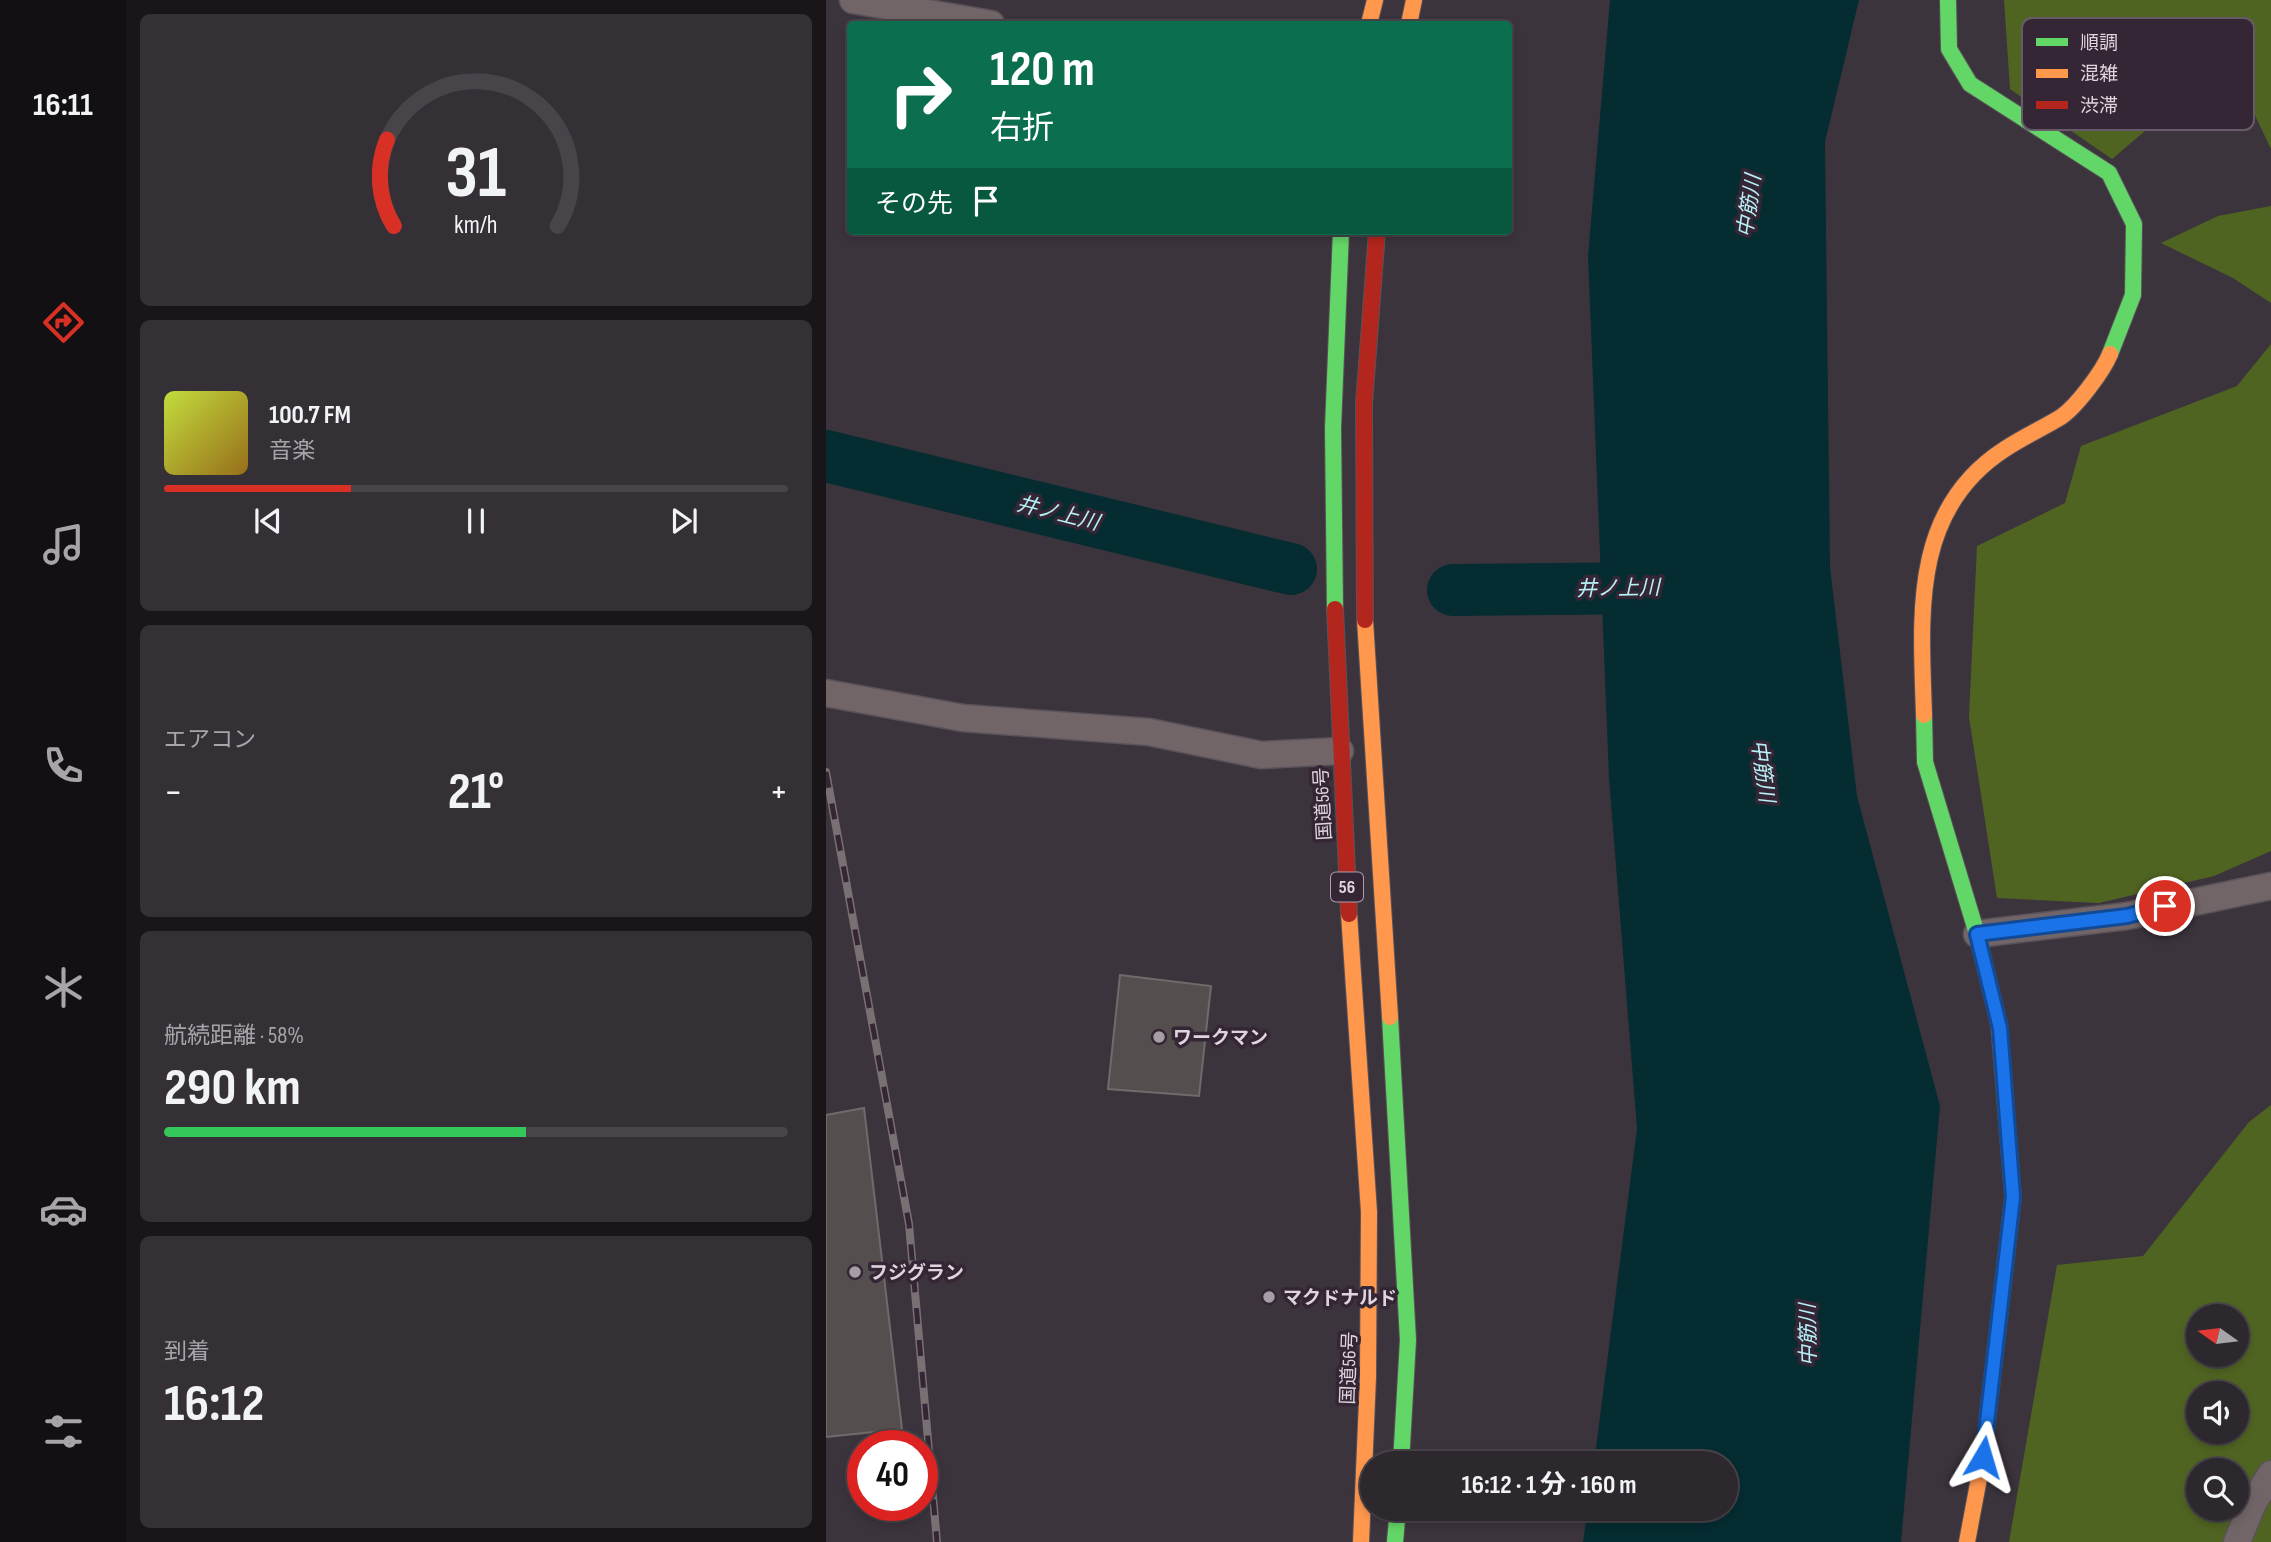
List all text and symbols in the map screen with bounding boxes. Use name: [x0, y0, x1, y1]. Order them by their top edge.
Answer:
legend: [2022, 18, 2254, 130]
text: 順調: [2080, 32, 2118, 55]
text: 120 m: [990, 41, 1095, 100]
icon: right: [875, 49, 966, 140]
text: 混雑: [2080, 63, 2118, 86]
text: 16:11: [33, 86, 93, 125]
text: 渋滞: [2080, 95, 2118, 118]
text: 右折: [990, 109, 1054, 148]
text: 31: [445, 130, 507, 218]
water label: 中筋川: [1733, 171, 1767, 239]
icon: arrive: [967, 182, 1005, 220]
text: その先: [875, 189, 953, 220]
text: km/h: [454, 210, 498, 241]
icon: directions: [39, 298, 88, 347]
text: 100.7 FM: [269, 400, 351, 431]
text: 音楽: [269, 437, 315, 465]
water label: 井ノ上川: [1014, 491, 1104, 536]
icon: previous: [249, 502, 287, 540]
icon: pause: [457, 502, 495, 540]
icon: next: [665, 502, 703, 540]
icon: music: [39, 520, 88, 569]
water label: 井ノ上川: [1576, 575, 1662, 602]
text: エアコン: [164, 726, 256, 754]
water label: 中筋川: [1746, 738, 1780, 806]
icon: phone: [39, 741, 88, 790]
text: 21°: [448, 761, 504, 824]
street label: 国道56号: [1310, 767, 1337, 841]
text: −: [164, 770, 183, 815]
text: +: [769, 770, 788, 815]
road number: 56: [1331, 872, 1363, 902]
pin: [2135, 876, 2195, 936]
icon: arrive: [2146, 887, 2184, 925]
icon: climate: [39, 963, 88, 1012]
text: 航続距離 · 58%: [164, 1022, 304, 1050]
place label: ワークマン: [1173, 1027, 1268, 1050]
marker: ワークマン: [1151, 1029, 1167, 1045]
text: 290 km: [164, 1057, 301, 1120]
icon: car: [39, 1185, 88, 1234]
place label: フジグラン: [869, 1262, 964, 1285]
marker: フジグラン: [847, 1264, 863, 1280]
place label: マクドナルド: [1283, 1287, 1397, 1310]
marker: マクドナルド: [1261, 1289, 1277, 1305]
water label: 中筋川: [1795, 1301, 1822, 1367]
north arrow: [2186, 1304, 2249, 1367]
map controls: [2186, 1304, 2249, 1521]
street label: 国道56号: [1337, 1331, 1362, 1405]
text: 到着: [164, 1338, 210, 1366]
text: 16:12: [164, 1373, 264, 1436]
button: sound: [2186, 1381, 2249, 1444]
icon: filters: [39, 1407, 88, 1456]
position arrow: [1946, 1420, 2020, 1494]
speed limit sign: 40: [847, 1430, 938, 1521]
button: search: [2186, 1458, 2249, 1521]
text: 16:12 · 1 分 · 160 m: [1461, 1470, 1637, 1501]

